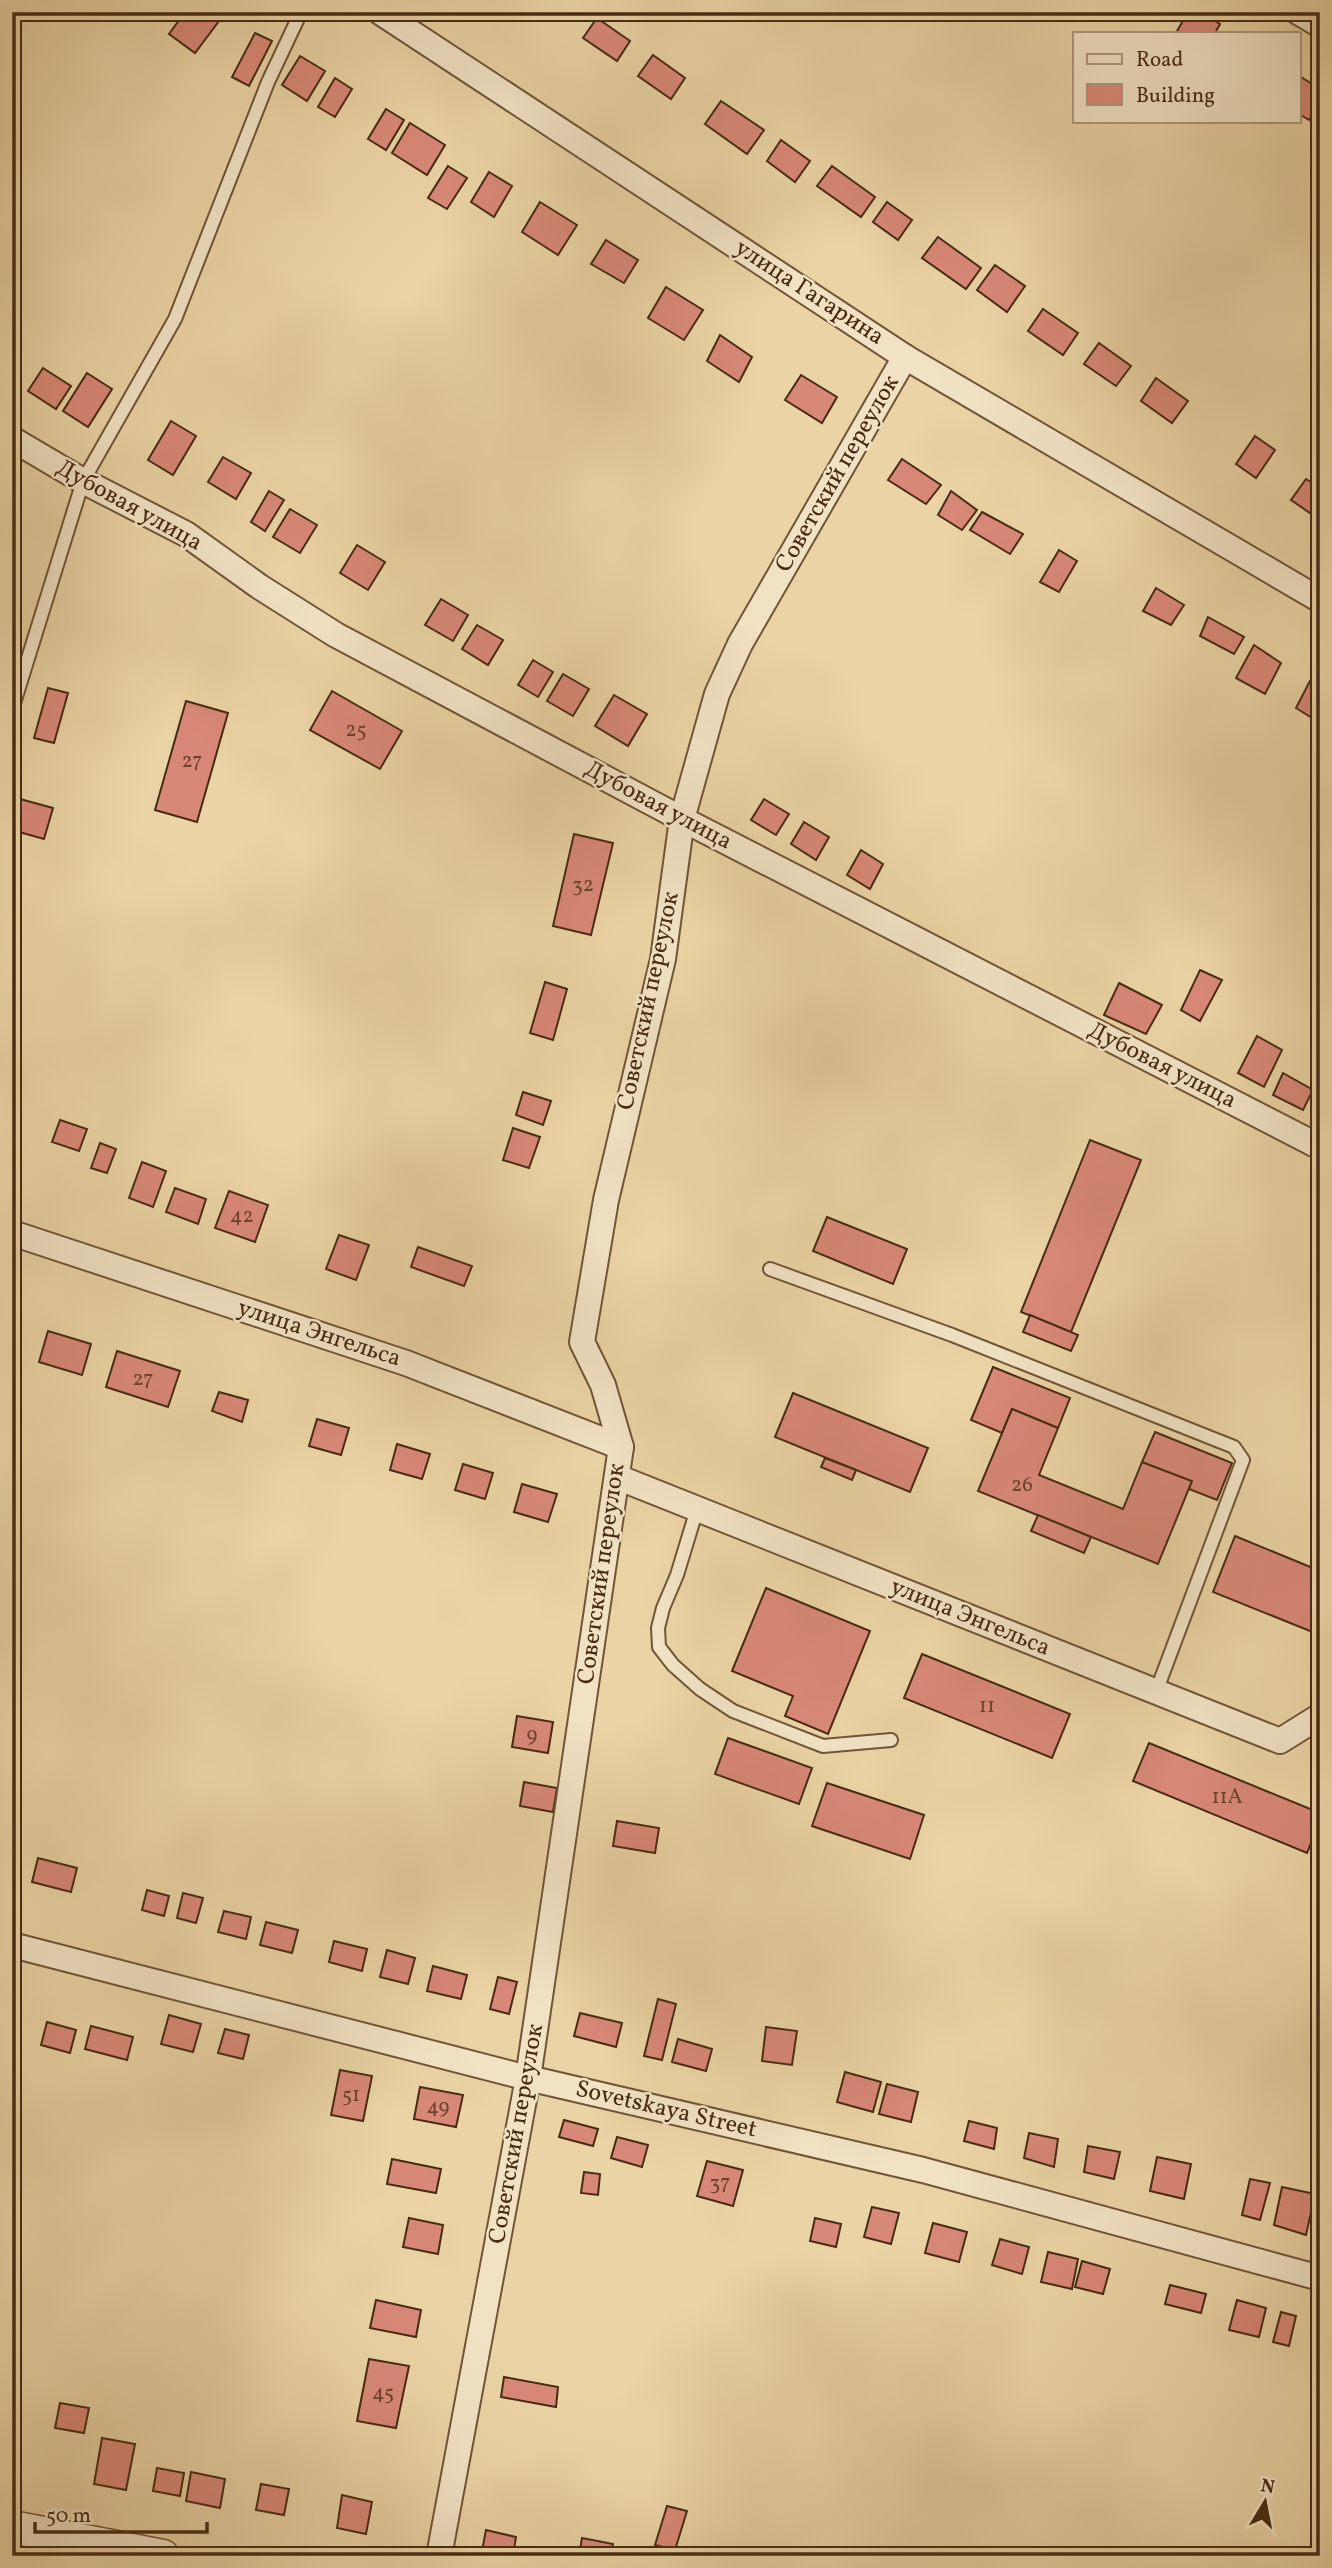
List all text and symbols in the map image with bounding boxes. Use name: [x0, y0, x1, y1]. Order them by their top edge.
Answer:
legend: [1073, 32, 1300, 122]
text: Road: [1136, 46, 1183, 75]
text: Building: [1136, 82, 1215, 111]
street label: улица Гагарина: [728, 232, 890, 354]
street label: Советский переулок: [768, 369, 908, 579]
street label: Дубовая улица: [50, 452, 208, 560]
house number: 25: [345, 716, 367, 745]
house number: 27: [182, 747, 202, 776]
street label: Дубовая улица: [578, 753, 738, 859]
house number: 32: [572, 871, 594, 900]
street label: Советский переулок: [609, 888, 689, 1113]
street label: Дубовая улица: [1082, 1014, 1242, 1118]
house number: 42: [230, 1202, 254, 1231]
street label: улица Энгельса: [233, 1292, 405, 1376]
house number: 27: [133, 1365, 153, 1394]
street label: Советский переулок: [570, 1461, 634, 1687]
house number: 26: [1011, 1471, 1033, 1500]
street label: улица Энгельса: [885, 1570, 1055, 1666]
house number: 11: [979, 1692, 995, 1721]
house number: 9: [527, 1721, 538, 1750]
house number: 11А: [1211, 1783, 1243, 1812]
street label: Советский переулок: [481, 2021, 553, 2247]
street label: Sovetskaya Street: [572, 2073, 760, 2147]
house number: 51: [342, 2081, 360, 2110]
house number: 49: [427, 2093, 450, 2122]
house number: 37: [710, 2169, 730, 2198]
house number: 45: [372, 2379, 394, 2408]
north arrow: [1230, 2466, 1300, 2536]
text: N: [1259, 2473, 1277, 2501]
scale bar: [35, 2491, 206, 2535]
text: 50 m: [46, 2502, 91, 2531]

